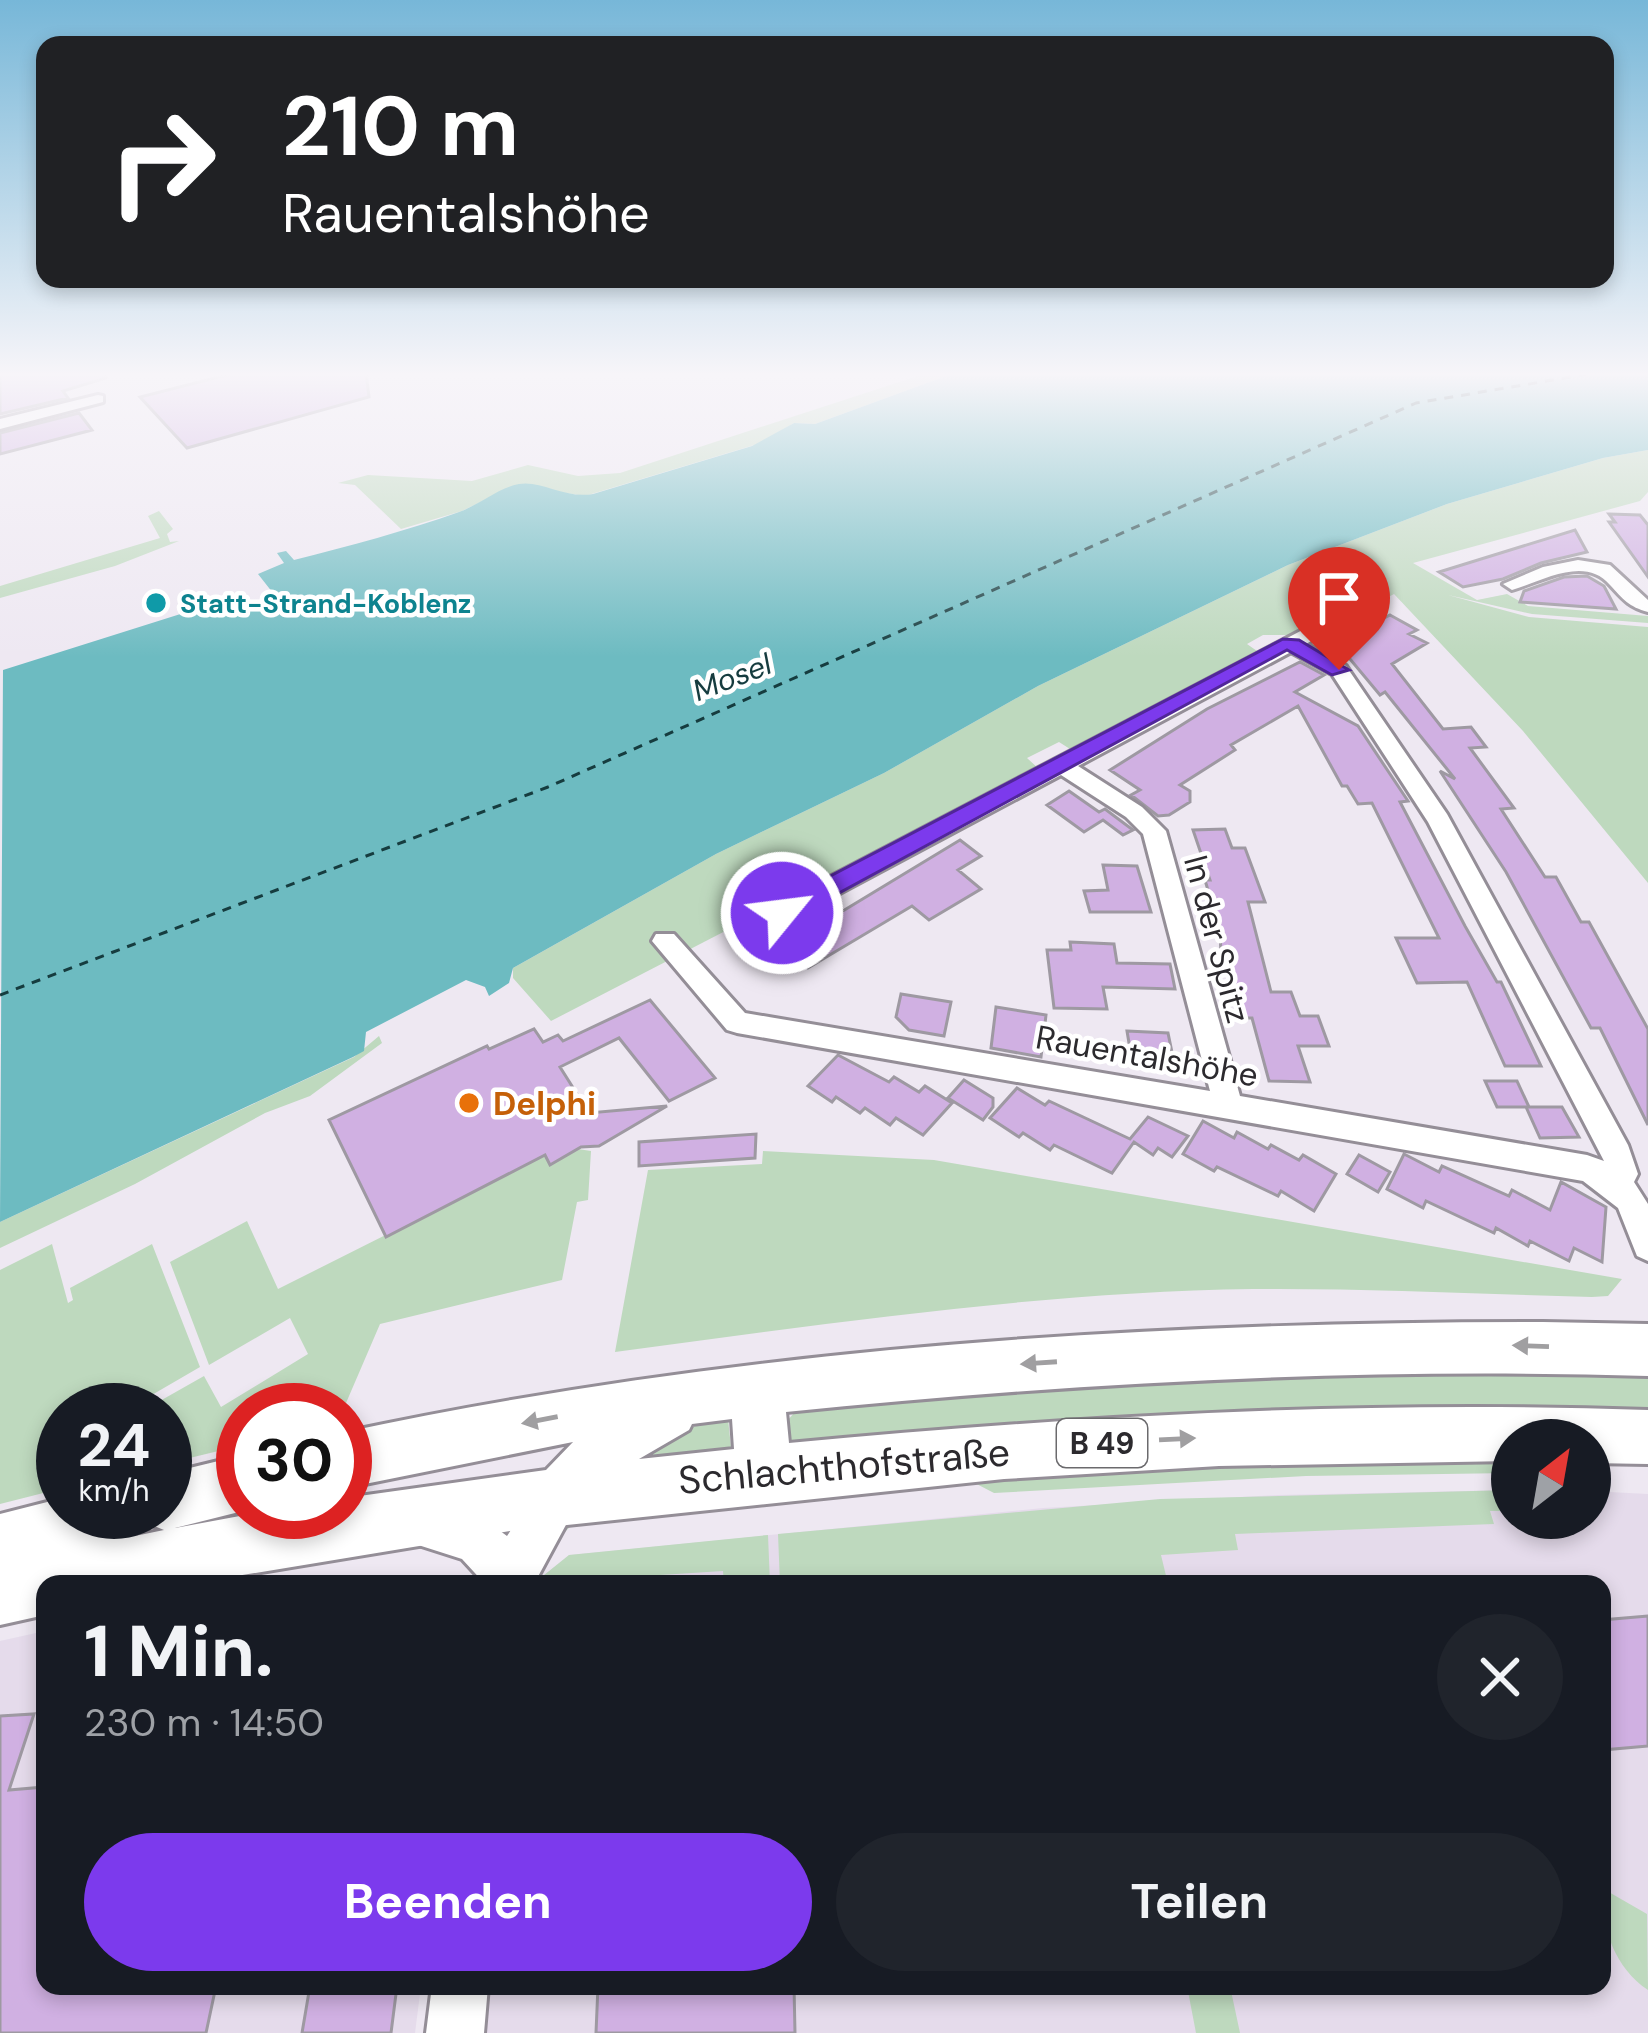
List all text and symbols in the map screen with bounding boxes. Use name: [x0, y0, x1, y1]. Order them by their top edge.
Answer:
text: 210 m: [282, 72, 519, 181]
icon: right: [84, 84, 240, 240]
text: Rauentalshöhe: [282, 178, 650, 249]
pin: [1288, 547, 1390, 670]
icon: arrive: [1306, 565, 1372, 631]
place label: Statt-Strand-Koblenz: [180, 586, 471, 621]
marker: Statt-Strand-Koblenz: [143, 590, 169, 616]
water label: Mosel: [687, 644, 778, 710]
position arrow: [719, 850, 845, 976]
street label: In der Spitz: [1174, 851, 1260, 1027]
street label: Rauentalshöhe: [1033, 1015, 1261, 1097]
place label: Delphi: [493, 1082, 596, 1125]
marker: Delphi: [456, 1090, 482, 1116]
one-way arrow: [1511, 1336, 1549, 1355]
one-way arrow: [1020, 1354, 1057, 1373]
speed limit sign: 30: [216, 1383, 372, 1539]
text: 24: [77, 1406, 151, 1485]
one-way arrow: [521, 1411, 559, 1430]
road number: B 49: [1057, 1419, 1147, 1467]
north arrow: [1491, 1419, 1611, 1539]
map controls: [1491, 1419, 1611, 1539]
street label: Schlachthofstraße: [676, 1426, 1012, 1506]
one-way arrow: [1159, 1429, 1197, 1448]
text: km/h: [79, 1471, 149, 1510]
text: 1 Min.: [84, 1605, 273, 1698]
button: close: [1437, 1614, 1563, 1740]
text: 230 m · 14:50: [84, 1697, 324, 1748]
button: Beenden: [84, 1833, 812, 1971]
button: Teilen: [836, 1833, 1563, 1971]

